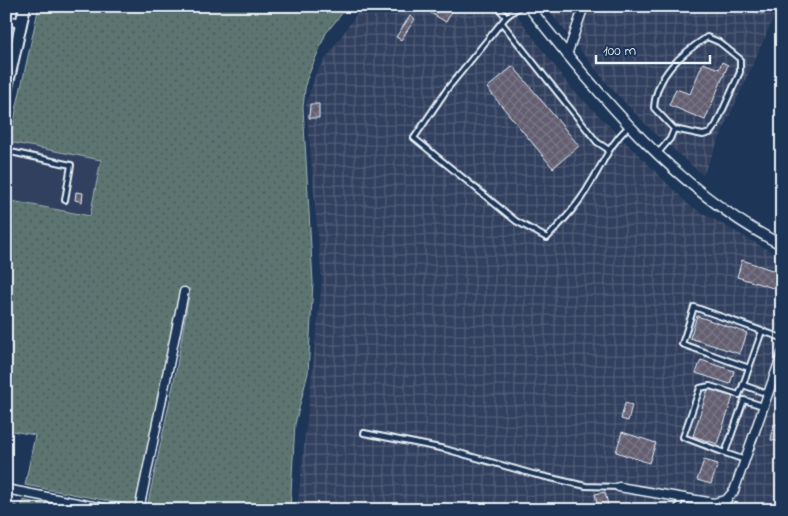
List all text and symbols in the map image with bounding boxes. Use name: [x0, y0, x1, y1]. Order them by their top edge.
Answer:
scale bar: [596, 32, 709, 64]
text: 100 m: [603, 40, 636, 62]

